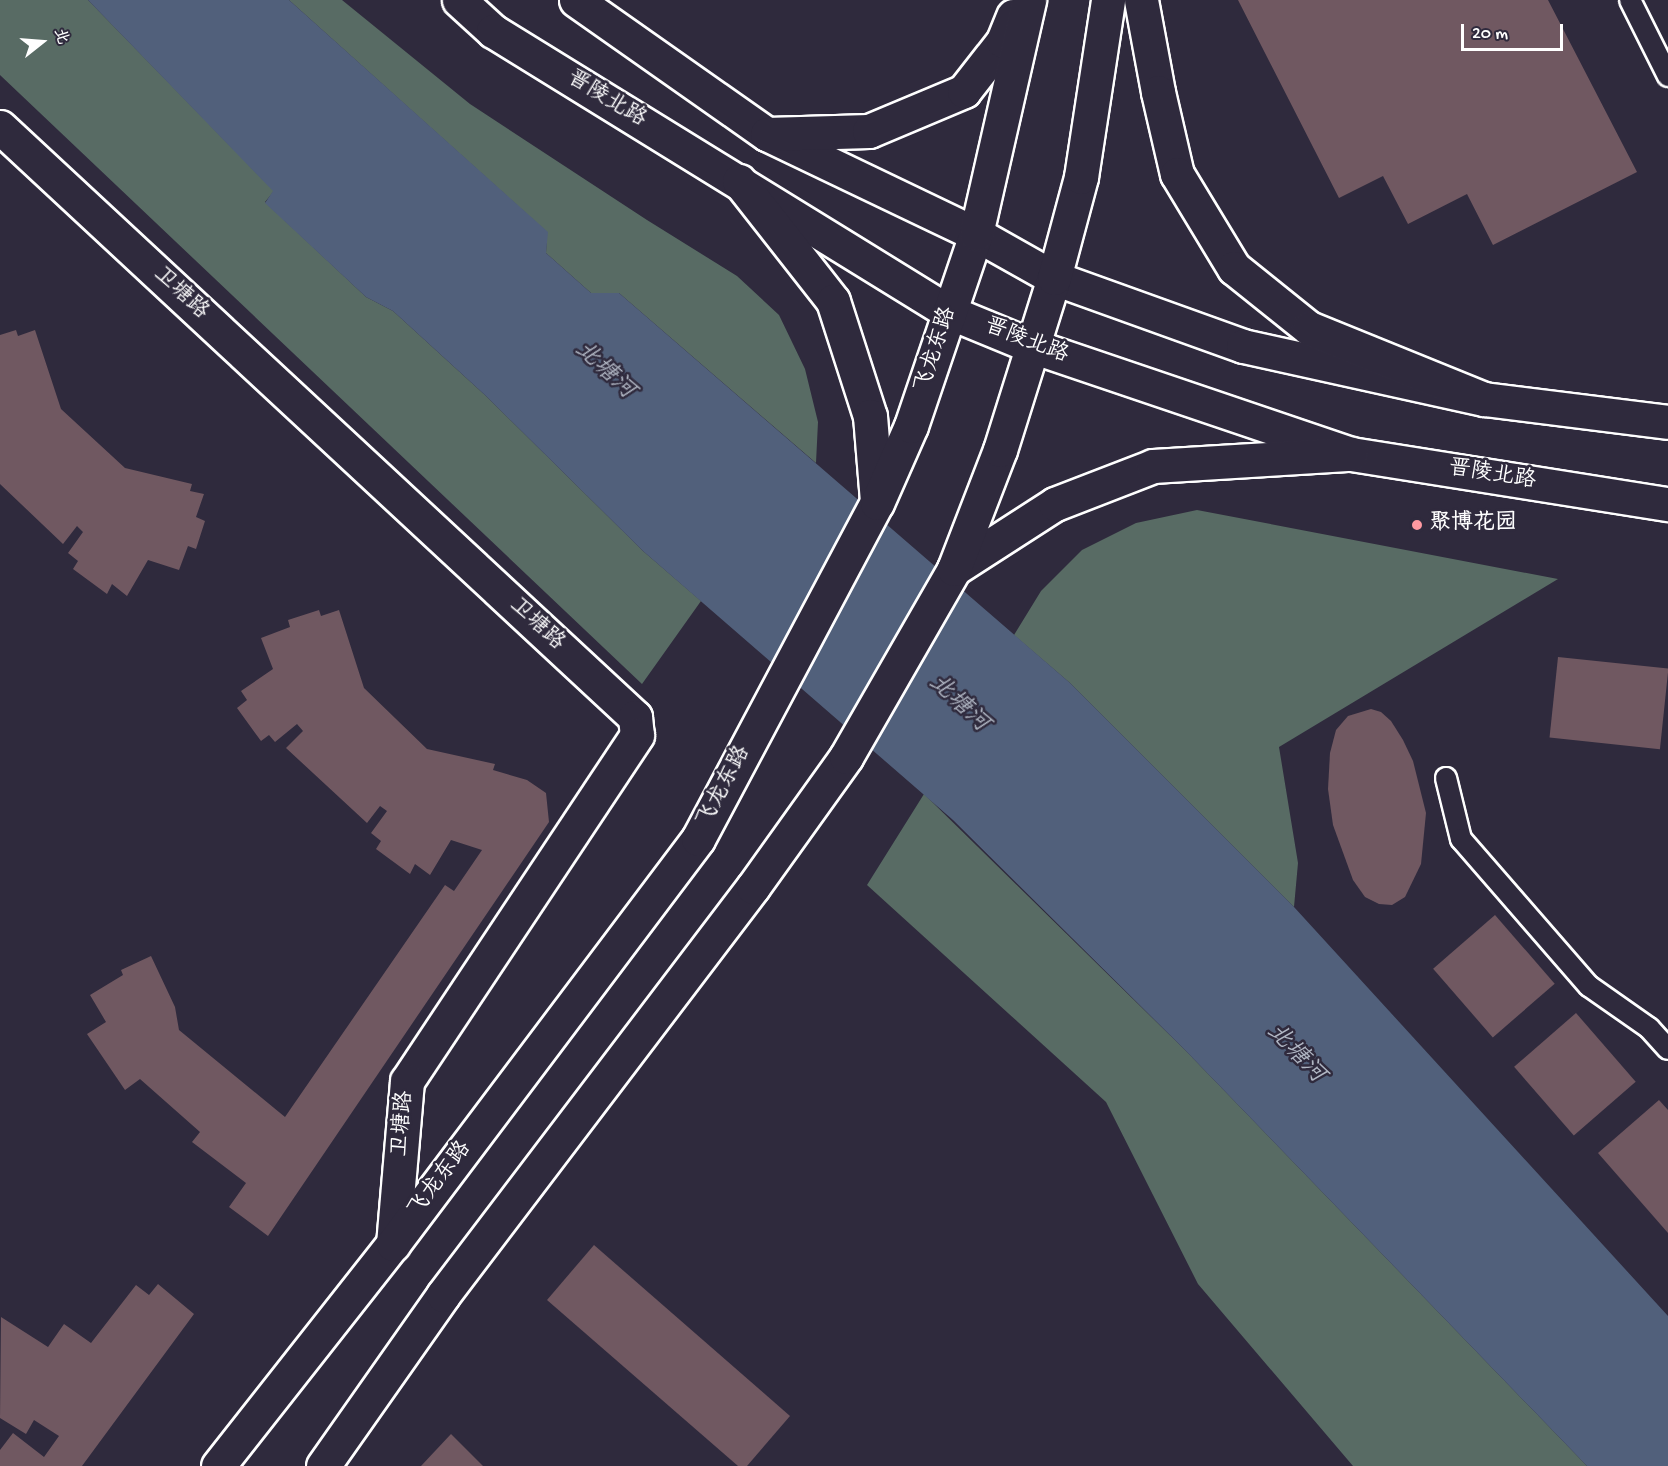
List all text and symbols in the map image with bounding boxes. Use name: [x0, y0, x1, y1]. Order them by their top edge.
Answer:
north arrow: [12, 12, 72, 72]
scale bar: [1464, 12, 1566, 50]
text: 20 m: [1472, 24, 1508, 45]
text: 北: [48, 26, 71, 47]
street label: 晋陵北路: [561, 66, 651, 134]
street label: 卫塘路: [147, 262, 213, 326]
street label: 飞龙东路: [911, 304, 963, 396]
street label: 晋陵北路: [980, 314, 1072, 370]
water label: 北塘河: [568, 336, 640, 406]
street label: 晋陵北路: [1446, 456, 1538, 496]
place label: 聚博花园: [1429, 512, 1517, 538]
marker: 聚博花园: [1410, 518, 1424, 532]
street label: 卫塘路: [503, 593, 569, 657]
water label: 北塘河: [922, 669, 994, 739]
street label: 飞龙东路: [693, 742, 757, 832]
water label: 北塘河: [1260, 1018, 1330, 1090]
street label: 卫塘路: [388, 1090, 420, 1158]
street label: 飞龙东路: [404, 1137, 478, 1223]

